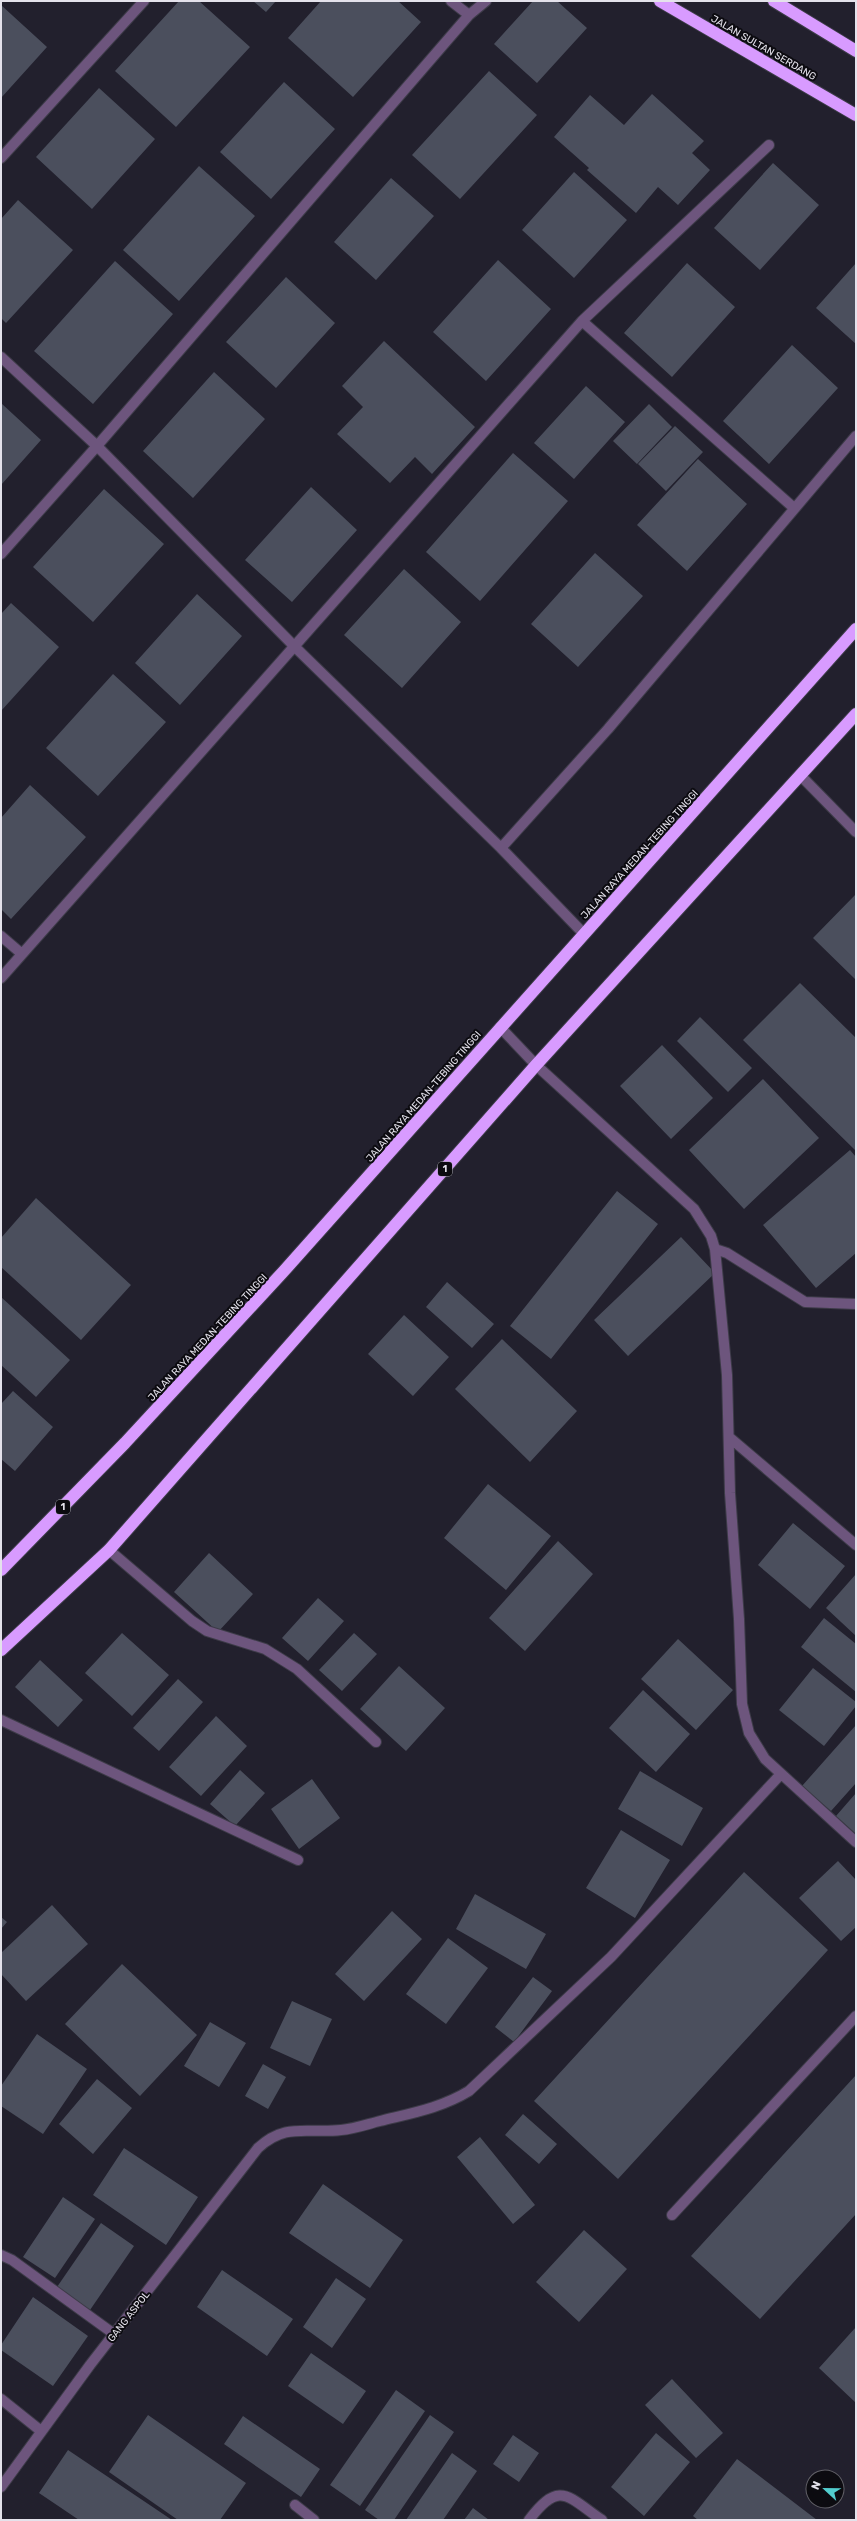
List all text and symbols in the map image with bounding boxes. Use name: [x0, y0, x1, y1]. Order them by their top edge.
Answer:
street label: JALAN SULTAN SERDANG: [709, 13, 818, 83]
street label: JALAN RAYA MEDAN-TEBING TINGGI: [579, 788, 701, 922]
street label: JALAN RAYA MEDAN-TEBING TINGGI: [364, 1029, 484, 1165]
road number: 1: [438, 1162, 452, 1176]
street label: JALAN RAYA MEDAN-TEBING TINGGI: [146, 1272, 270, 1404]
road number: 1: [56, 1500, 70, 1514]
street label: GANG ASPOL: [105, 2289, 153, 2344]
north arrow: [805, 2469, 845, 2509]
text: N: [809, 2479, 824, 2492]

